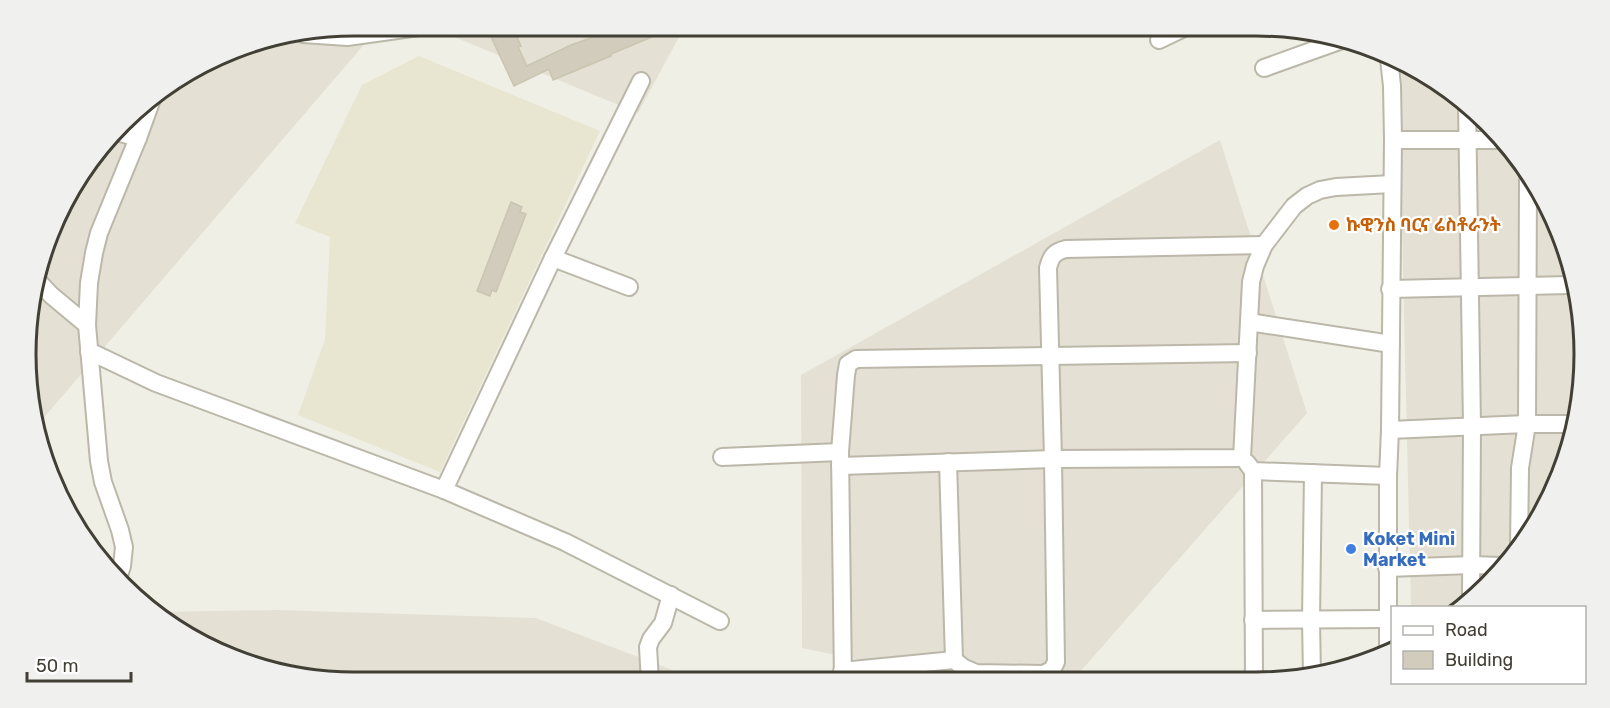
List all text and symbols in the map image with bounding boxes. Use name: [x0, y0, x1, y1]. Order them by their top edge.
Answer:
place label: ኩዊንስ ባርና ሬስቶራንት: [1346, 214, 1501, 236]
marker: ኩዊንስ ባርና ሬስቶራንት: [1327, 218, 1341, 232]
place label: Koket Mini Market: [1363, 528, 1455, 571]
marker: Koket Mini Market: [1344, 542, 1358, 556]
legend: [1391, 606, 1586, 684]
text: Road: [1445, 619, 1488, 641]
scale bar: [27, 645, 130, 683]
text: Building: [1445, 649, 1513, 671]
text: 50 m: [36, 655, 79, 677]

